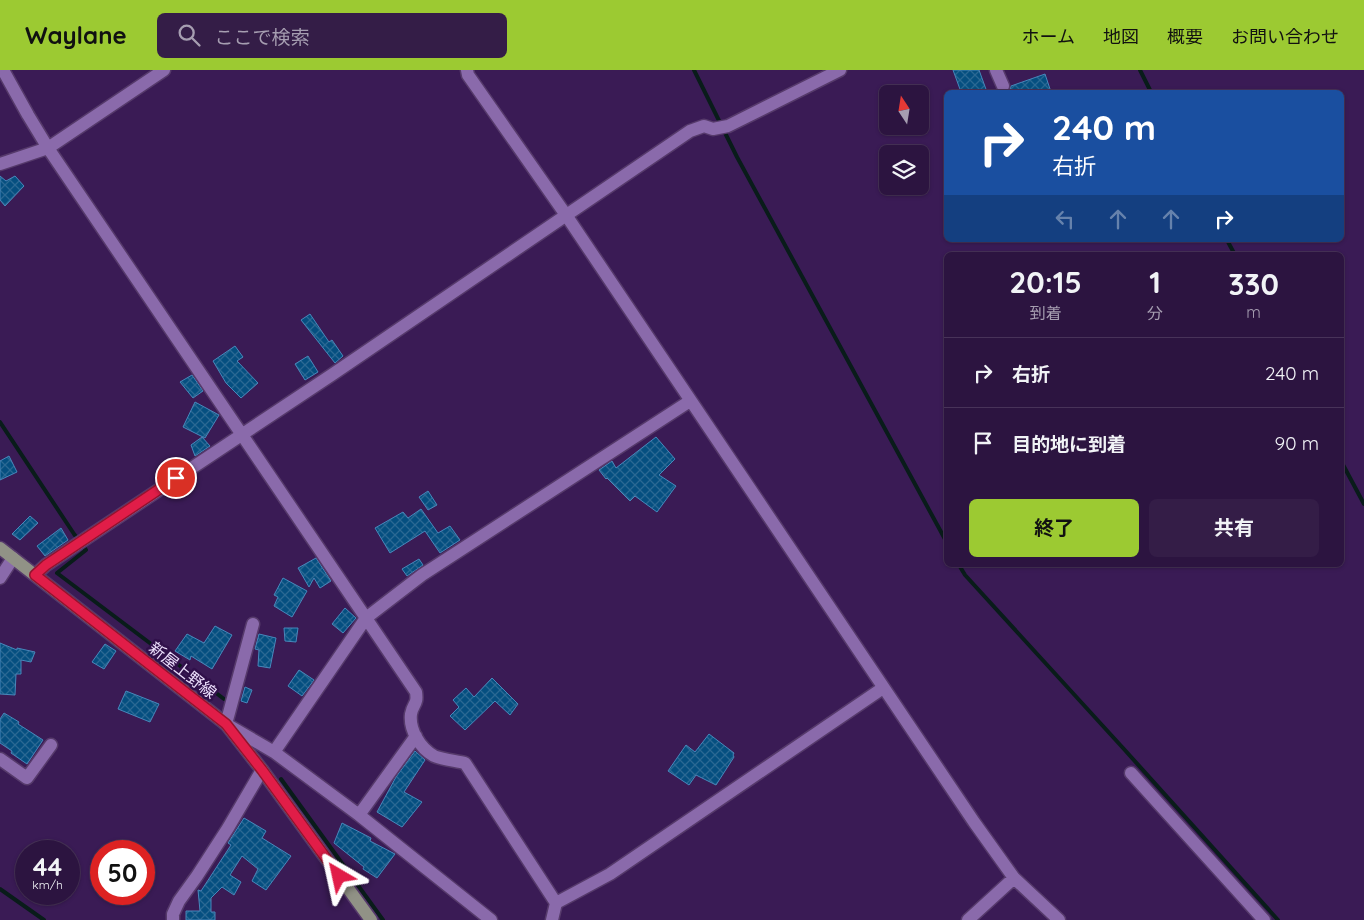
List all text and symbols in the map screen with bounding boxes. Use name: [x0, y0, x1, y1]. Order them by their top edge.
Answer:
search box: [157, 13, 507, 58]
text: Waylane: [25, 20, 127, 50]
icon: search: [175, 21, 203, 49]
text: ここで検索: [215, 25, 310, 49]
text: ホーム: [1022, 25, 1075, 48]
text: 地図: [1103, 25, 1139, 48]
text: 概要: [1167, 25, 1203, 48]
text: お問い合わせ: [1231, 25, 1339, 48]
north arrow: [879, 85, 929, 135]
map controls: [879, 85, 929, 195]
text: 240 m: [1052, 105, 1156, 149]
icon: right: [969, 110, 1034, 175]
button: layers: [879, 145, 929, 195]
text: 右折: [1052, 152, 1096, 180]
icon: left: [1051, 205, 1079, 233]
icon: ahead: [1104, 205, 1132, 233]
icon: ahead: [1157, 205, 1185, 233]
icon: right: [1210, 205, 1238, 233]
text: 20:15: [1009, 263, 1082, 301]
text: 1: [1149, 263, 1161, 301]
text: 330: [1228, 265, 1279, 303]
text: m: [1246, 302, 1261, 322]
text: 到着: [1029, 303, 1062, 323]
text: 分: [1147, 303, 1163, 323]
icon: right: [969, 359, 997, 387]
text: 240 m: [1265, 361, 1319, 385]
text: 右折: [1012, 362, 1050, 386]
icon: arrive: [969, 429, 997, 457]
text: 90 m: [1275, 431, 1319, 455]
text: 目的地に到着: [1012, 432, 1126, 456]
pin: [155, 457, 197, 499]
icon: arrive: [162, 464, 190, 492]
button: 終了: [969, 499, 1139, 557]
button: 共有: [1149, 499, 1319, 557]
street label: 新屋上野線: [145, 637, 221, 703]
speed limit sign: 50: [90, 840, 155, 905]
position arrow: [312, 849, 364, 901]
text: 44: [33, 851, 62, 882]
text: km/h: [32, 877, 63, 892]

